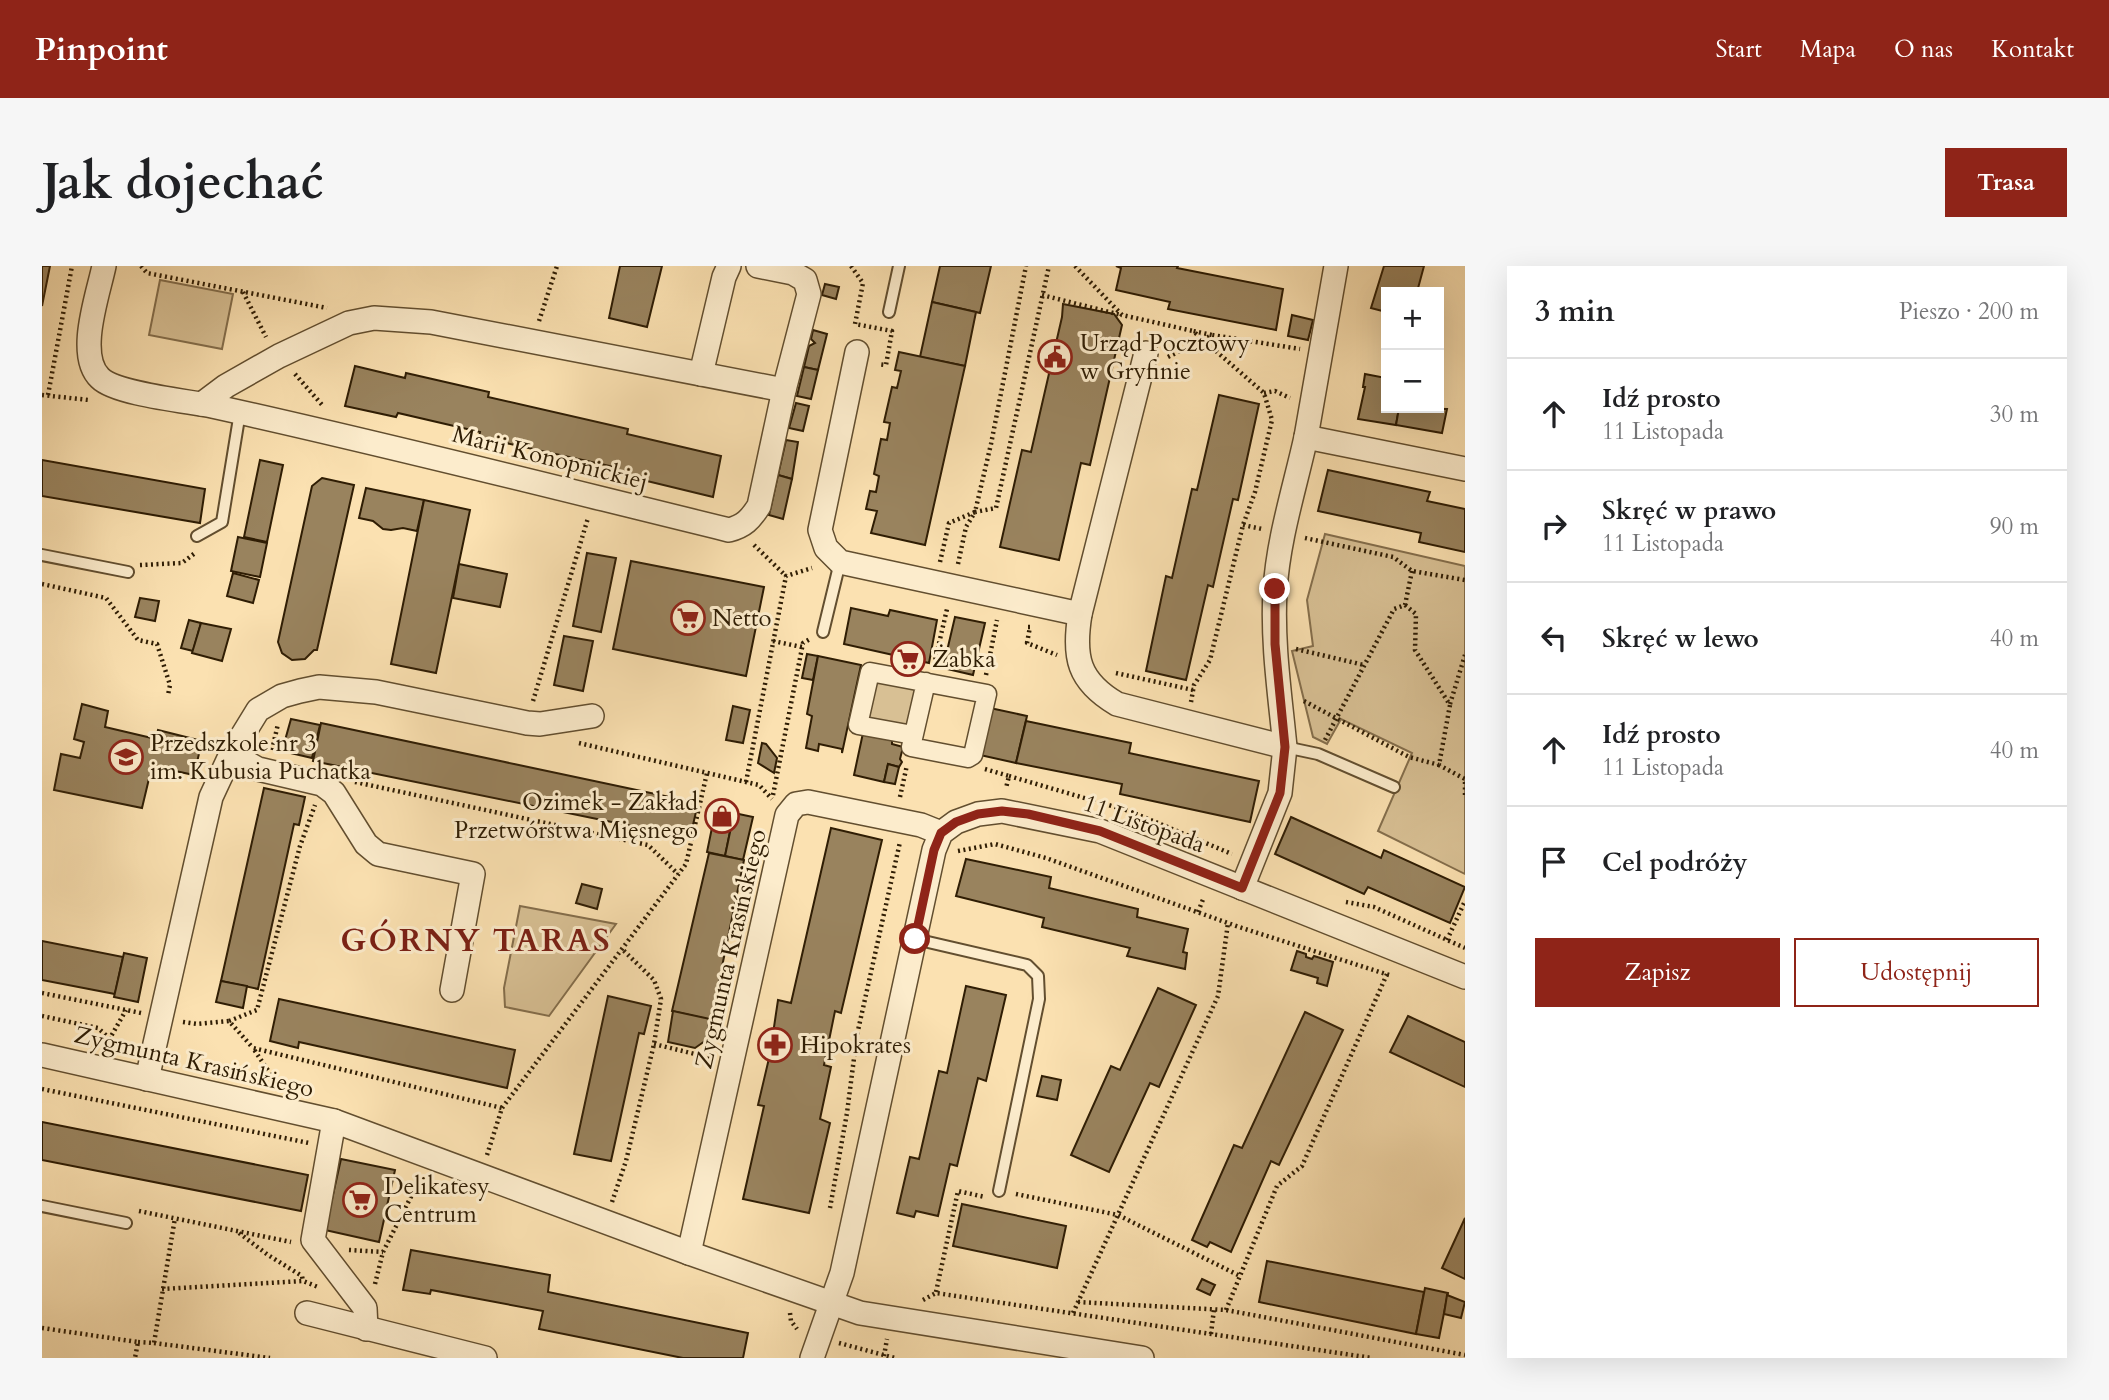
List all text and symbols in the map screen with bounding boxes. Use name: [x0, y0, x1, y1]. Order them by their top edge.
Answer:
text: Pinpoint: [35, 27, 168, 72]
text: Start: [1715, 33, 1762, 66]
text: Mapa: [1800, 33, 1856, 66]
text: O nas: [1894, 33, 1953, 66]
text: Kontakt: [1991, 33, 2074, 66]
button: Trasa: [1945, 148, 2067, 217]
text: Jak dojechać: [42, 149, 324, 216]
map controls: [1381, 287, 1444, 413]
button: +: [1381, 287, 1444, 350]
text: 3 min: [1535, 291, 1615, 332]
text: Pieszo · 200 m: [1899, 296, 2039, 327]
place label: Urząd Pocztowy w Gryfinie: [1080, 327, 1250, 388]
public building icon: Urząd Pocztowy w Gryfinie: [1036, 338, 1074, 376]
button: −: [1381, 350, 1444, 413]
text: Idź prosto: [1602, 381, 1721, 416]
icon: ahead: [1535, 395, 1573, 433]
text: 30 m: [1990, 399, 2039, 430]
text: 11 Listopada: [1602, 416, 1724, 447]
street label: Marii Konopnickiej: [449, 418, 651, 498]
text: Skręć w prawo: [1602, 493, 1776, 528]
icon: right: [1535, 507, 1573, 545]
text: 90 m: [1990, 511, 2039, 542]
text: 11 Listopada: [1602, 528, 1724, 559]
route end: [1259, 573, 1290, 604]
supermarket icon: Netto: [669, 599, 707, 637]
place label: Netto: [712, 602, 772, 635]
icon: left: [1535, 619, 1573, 657]
text: Skręć w lewo: [1602, 621, 1759, 656]
text: 40 m: [1990, 623, 2039, 654]
supermarket icon: Żabka: [889, 640, 927, 678]
place label: Żabka: [932, 643, 996, 676]
text: Idź prosto: [1602, 717, 1721, 752]
place label: Przedszkole nr 3 im. Kubusia Puchatka: [150, 727, 372, 788]
icon: ahead: [1535, 731, 1573, 769]
text: 40 m: [1990, 735, 2039, 766]
school or university icon: Przedszkole nr 3 im. Kubusia Puchatka: [107, 738, 145, 776]
text: 11 Listopada: [1602, 752, 1724, 783]
place label: Ozimek - Zakład Przetwórstwa Mięsnego: [454, 786, 698, 847]
street label: 11 Listopada: [1079, 787, 1210, 861]
shop icon: Ozimek - Zakład Przetwórstwa Mięsnego: [703, 797, 741, 835]
street label: Zygmunta Krasińskiego: [687, 826, 775, 1072]
icon: arrive: [1535, 843, 1573, 881]
text: Cel podróży: [1602, 845, 1748, 880]
district label: GÓRNY TARAS: [340, 919, 612, 963]
route start: [899, 923, 930, 954]
button: Zapisz: [1535, 938, 1780, 1007]
button: Udostępnij: [1794, 938, 2039, 1007]
street label: Zygmunta Krasińskiego: [71, 1018, 317, 1106]
pharmacy icon: Hipokrates: [756, 1026, 794, 1064]
place label: Hipokrates: [800, 1029, 911, 1062]
place label: Delikatesy Centrum: [384, 1170, 490, 1231]
supermarket icon: Delikatesy Centrum: [341, 1181, 379, 1219]

